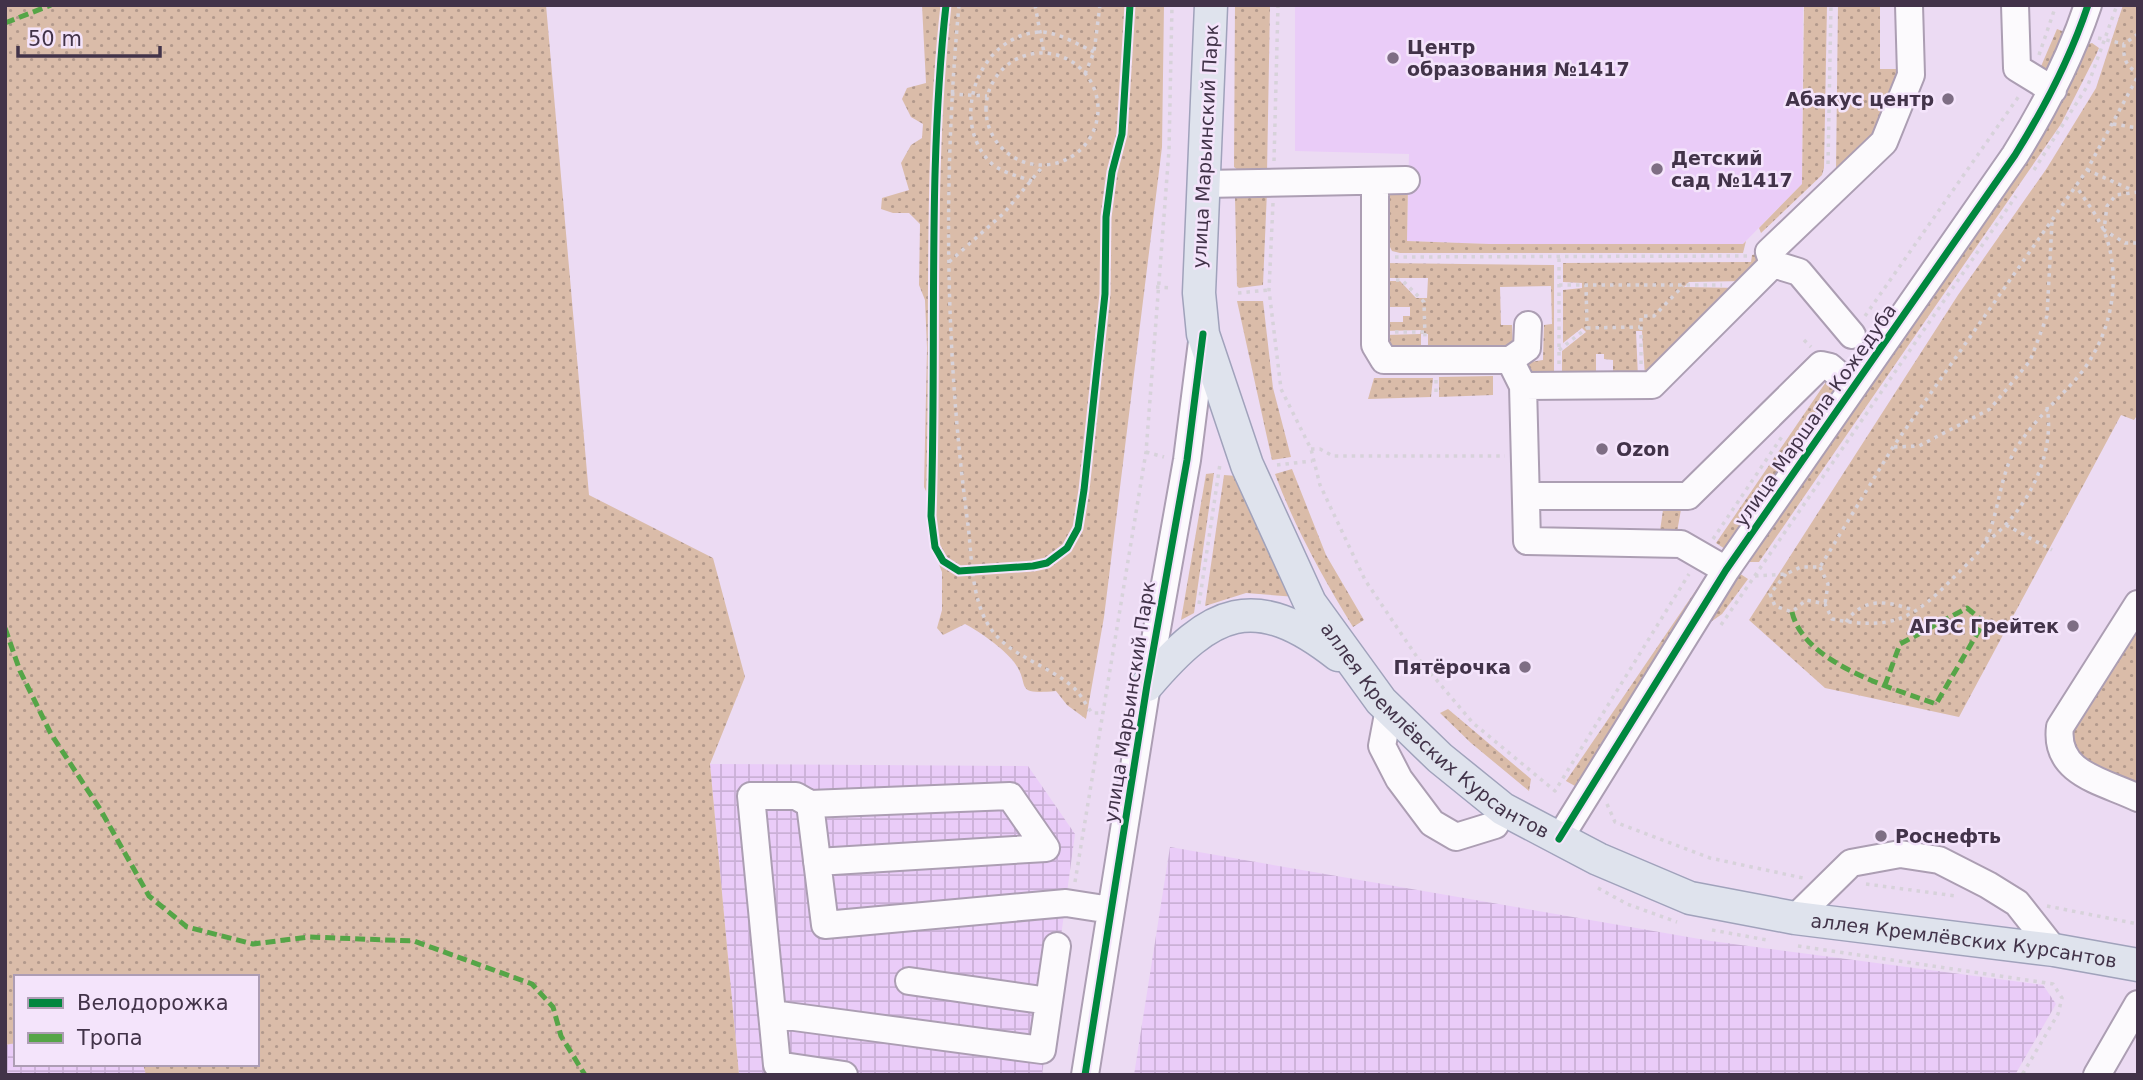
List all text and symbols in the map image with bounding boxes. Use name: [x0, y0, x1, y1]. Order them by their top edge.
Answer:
scale bar: [18, 14, 159, 58]
street label: улица Марьинский Парк: [1188, 23, 1222, 269]
text: 50 m: [28, 27, 82, 51]
place label: Центр образования №1417: [1407, 36, 1630, 80]
marker: Центр образования №1417: [1385, 50, 1401, 66]
place label: Абакус центр: [1785, 88, 1934, 110]
marker: Абакус центр: [1940, 91, 1956, 107]
place label: Детский сад №1417: [1671, 147, 1793, 191]
marker: Детский сад №1417: [1649, 161, 1665, 177]
street label: улица Маршала Кожедуба: [1729, 299, 1901, 531]
place label: Ozon: [1616, 438, 1670, 460]
marker: Ozon: [1594, 441, 1610, 457]
street label: улица Марьинский Парк: [1099, 580, 1159, 824]
place label: АГЗС Грейтек: [1909, 615, 2059, 637]
street label: аллея Кремлёвских Курсантов: [1317, 618, 1553, 842]
marker: АГЗС Грейтек: [2065, 618, 2081, 634]
place label: Пятёрочка: [1394, 656, 1511, 678]
marker: Пятёрочка: [1517, 659, 1533, 675]
place label: Роснефть: [1895, 825, 2001, 847]
marker: Роснефть: [1873, 828, 1889, 844]
street label: аллея Кремлёвских Курсантов: [1810, 909, 2119, 972]
legend: [14, 975, 259, 1066]
text: Велодорожка: [77, 991, 229, 1015]
text: Тропа: [76, 1026, 143, 1050]

